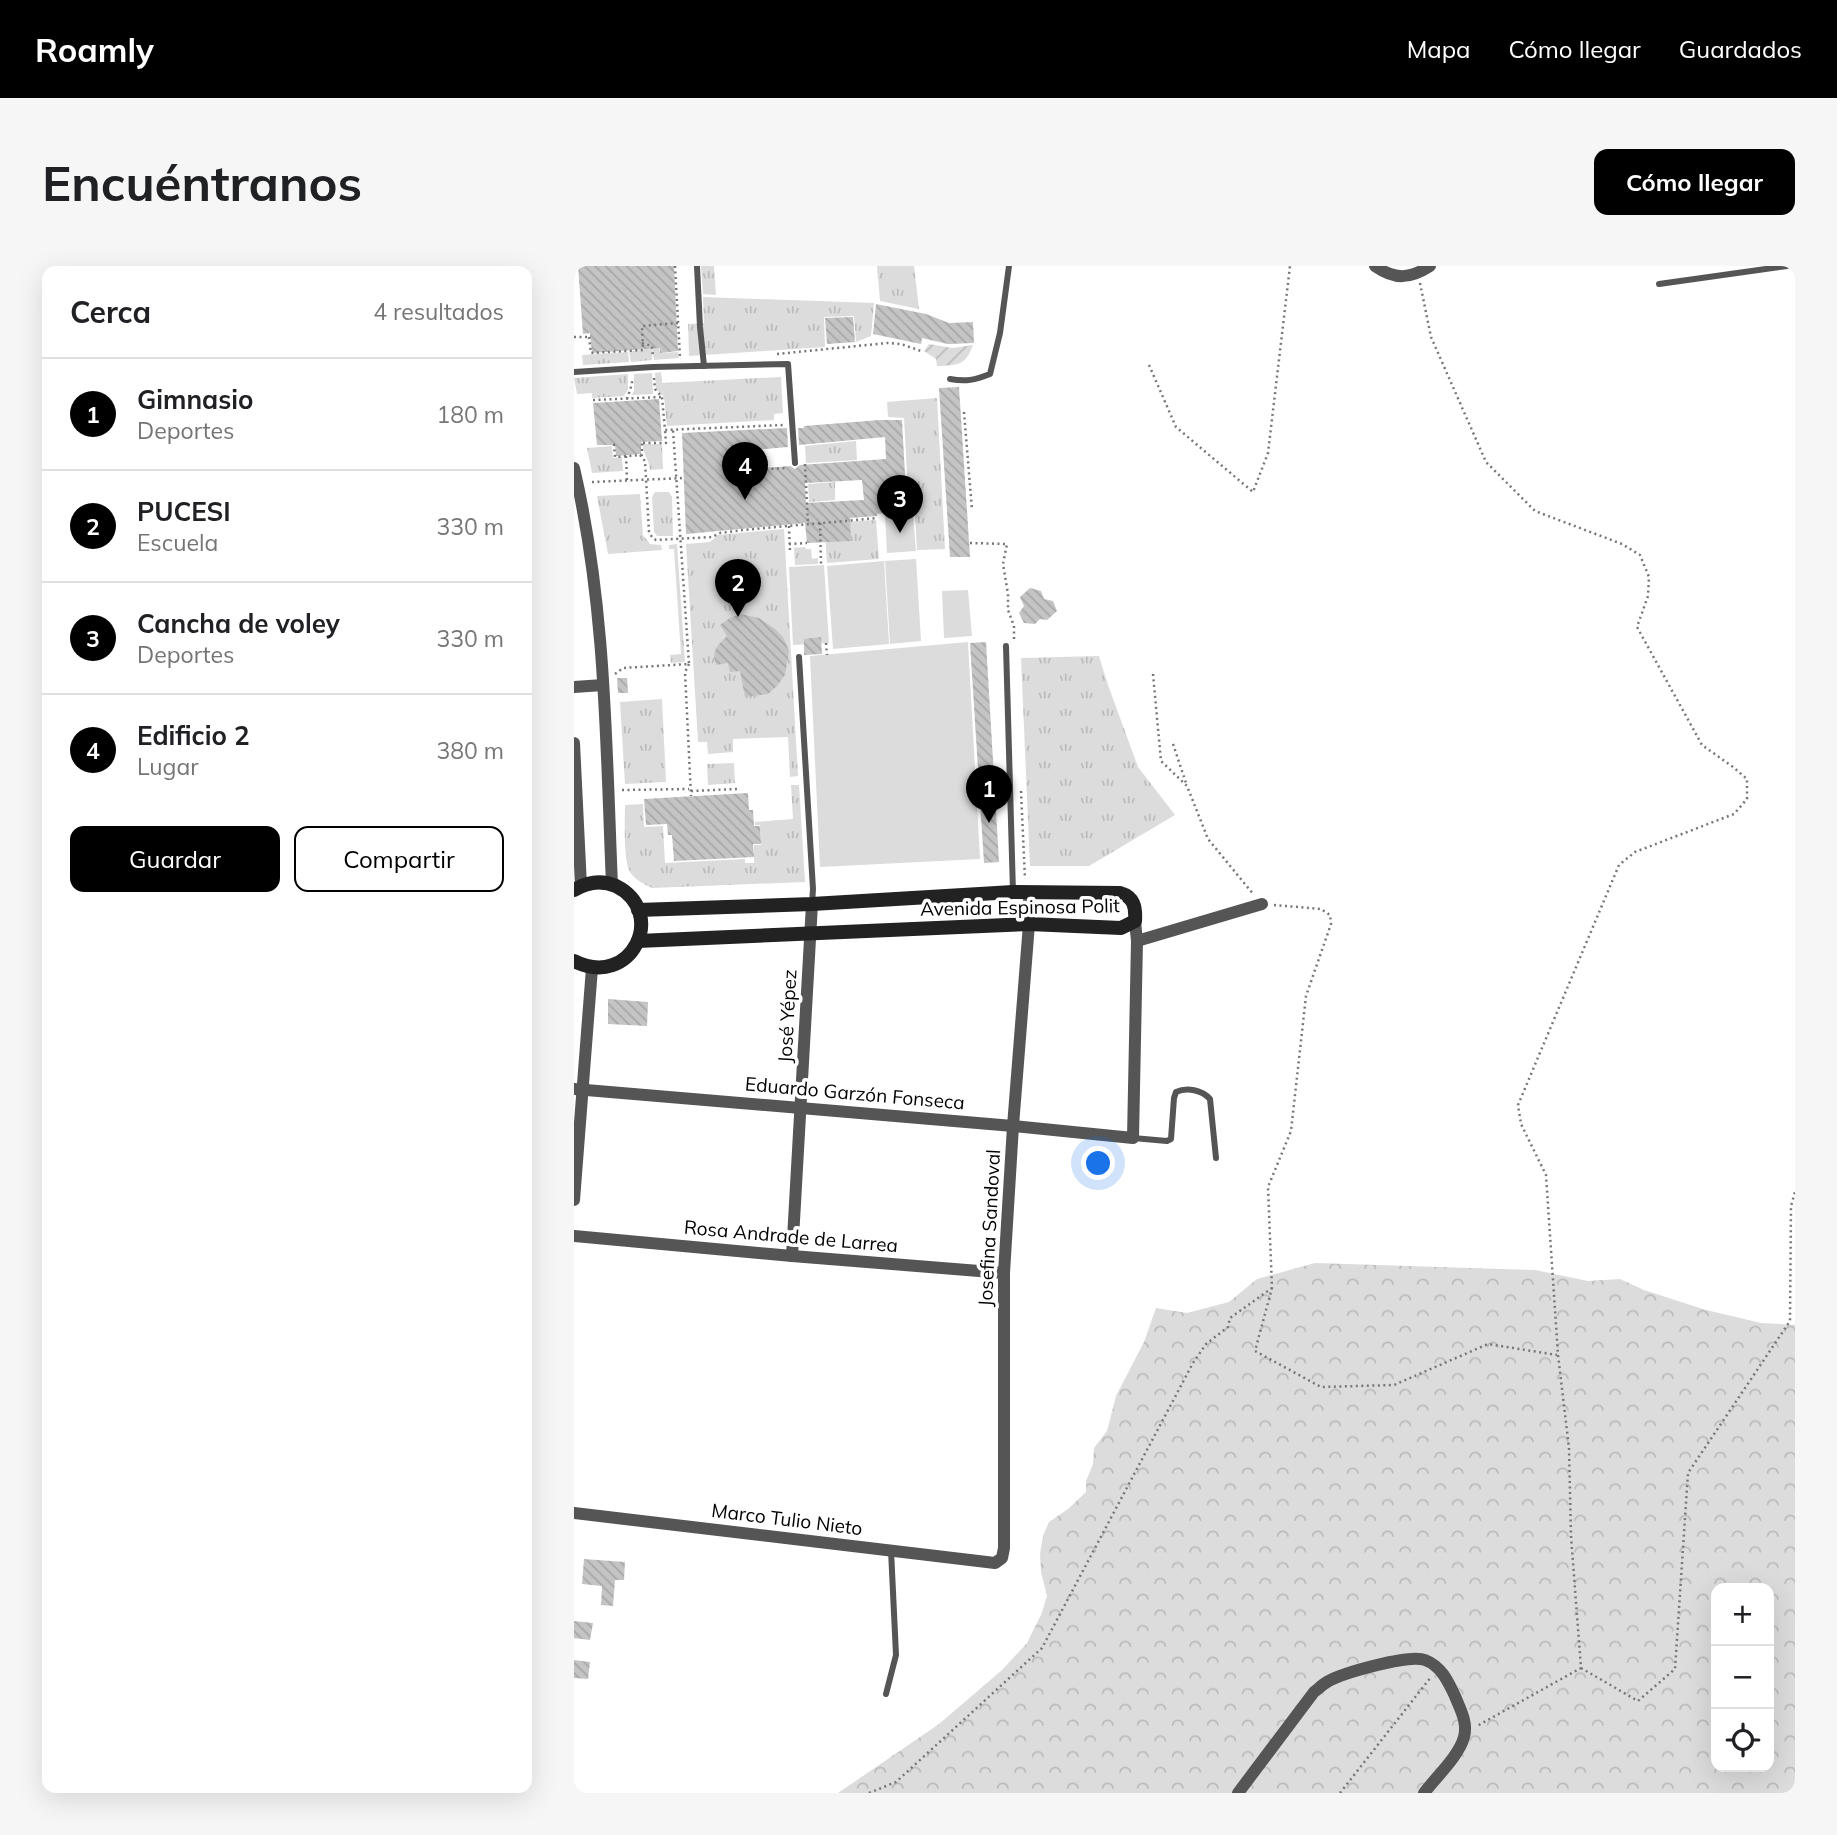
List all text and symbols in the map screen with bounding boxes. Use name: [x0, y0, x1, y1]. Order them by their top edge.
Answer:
text: Roamly: [35, 29, 154, 70]
text: Mapa: [1407, 34, 1470, 64]
text: Cómo llegar: [1508, 34, 1641, 64]
text: Guardados: [1679, 34, 1802, 64]
button: Cómo llegar: [1594, 149, 1795, 215]
text: Encuéntranos: [42, 152, 362, 213]
text: Cerca: [70, 293, 151, 331]
text: 4 resultados: [373, 297, 504, 326]
text: Gimnasio: [137, 383, 253, 416]
text: 1: [86, 400, 100, 429]
text: 180 m: [436, 400, 504, 429]
text: Deportes: [137, 416, 234, 445]
pin: 4: [722, 442, 768, 500]
pin: 3: [877, 475, 923, 533]
text: PUCESI: [137, 495, 231, 528]
text: 2: [86, 512, 100, 541]
text: 330 m: [436, 512, 504, 541]
text: Escuela: [137, 528, 218, 557]
pin: 2: [715, 559, 761, 617]
text: Cancha de voley: [137, 607, 340, 640]
text: 3: [86, 624, 100, 653]
text: 330 m: [436, 624, 504, 653]
text: Deportes: [137, 640, 234, 669]
text: Edificio 2: [137, 719, 250, 752]
text: 4: [86, 736, 100, 765]
text: 380 m: [436, 736, 504, 765]
text: Lugar: [137, 752, 199, 781]
pin: 1: [966, 765, 1012, 823]
button: Guardar: [70, 826, 280, 892]
button: Compartir: [294, 826, 504, 892]
street label: Avenida Espinosa Polit: [920, 893, 1120, 921]
street label: José Yépez: [773, 968, 801, 1063]
street label: Eduardo Garzón Fonseca: [744, 1071, 966, 1115]
your location: [1081, 1146, 1115, 1180]
street label: Josefina Sandoval: [973, 1149, 1005, 1307]
street label: Rosa Andrade de Larrea: [683, 1215, 899, 1257]
street label: Marco Tulio Nieto: [710, 1498, 864, 1540]
map controls: [1711, 1583, 1774, 1772]
button: +: [1711, 1583, 1774, 1646]
button: −: [1711, 1646, 1774, 1709]
button: locate: [1711, 1709, 1774, 1772]

